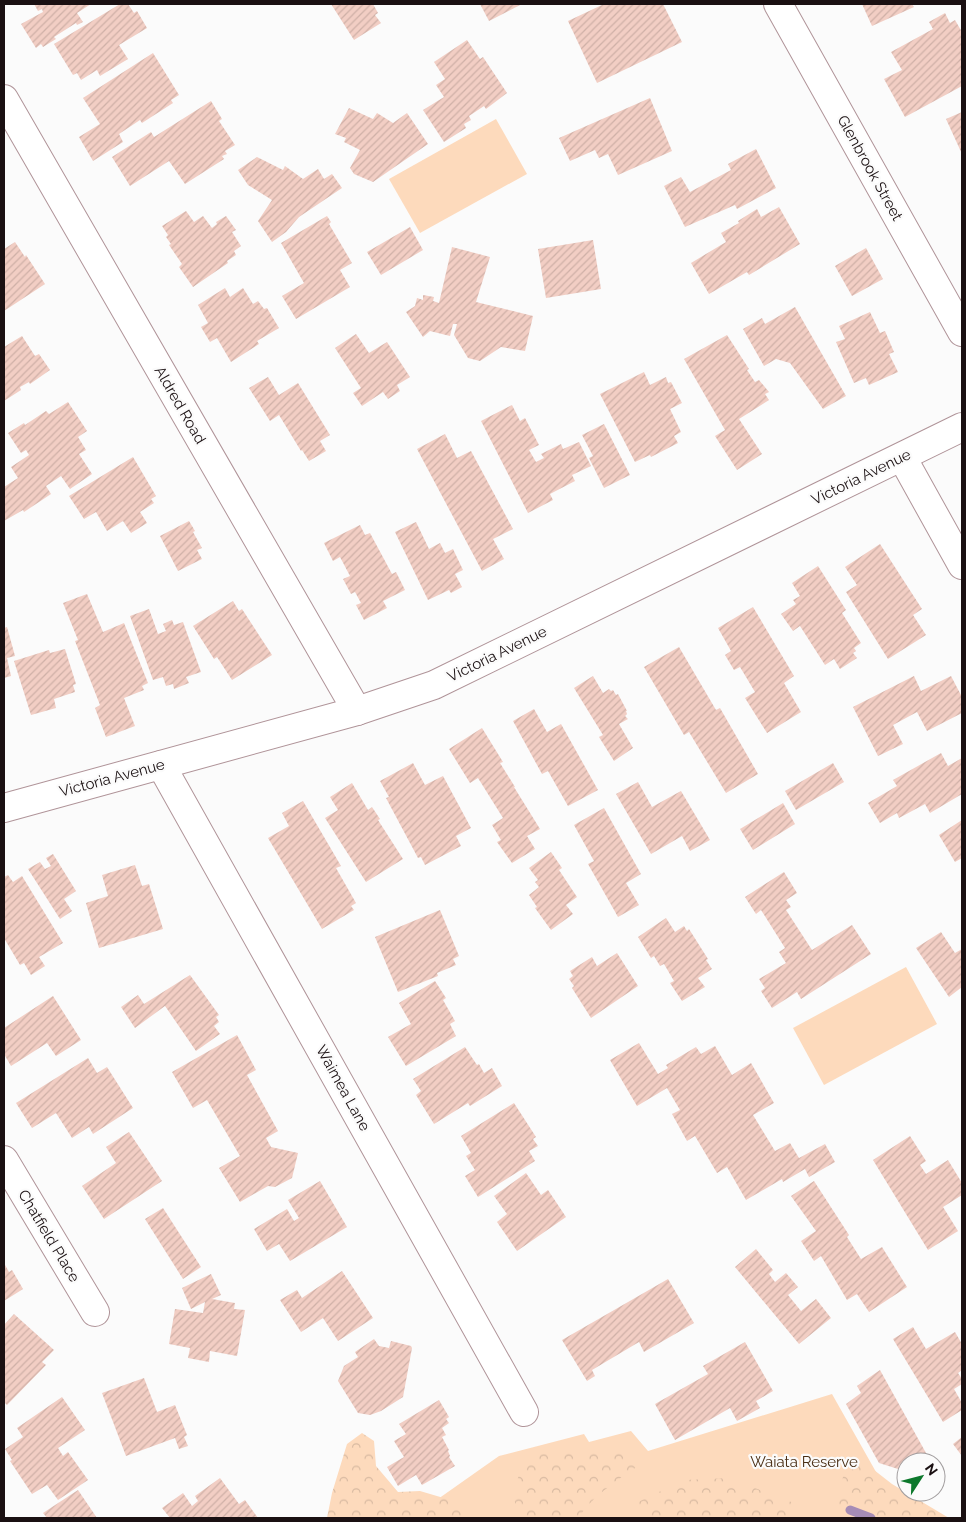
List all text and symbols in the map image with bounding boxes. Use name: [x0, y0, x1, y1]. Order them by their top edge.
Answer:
street label: Glenbrook Street: [834, 112, 906, 224]
street label: Aldred Road: [151, 363, 209, 447]
street label: Victoria Avenue: [808, 445, 914, 509]
street label: Victoria Avenue: [444, 622, 550, 686]
street label: Victoria Avenue: [57, 755, 167, 801]
street label: Waimea Lane: [312, 1042, 374, 1134]
street label: Chatfield Place: [14, 1187, 84, 1286]
north arrow: [896, 1452, 946, 1502]
park label: Waiata Reserve: [750, 1453, 858, 1471]
text: N: [922, 1460, 941, 1478]

